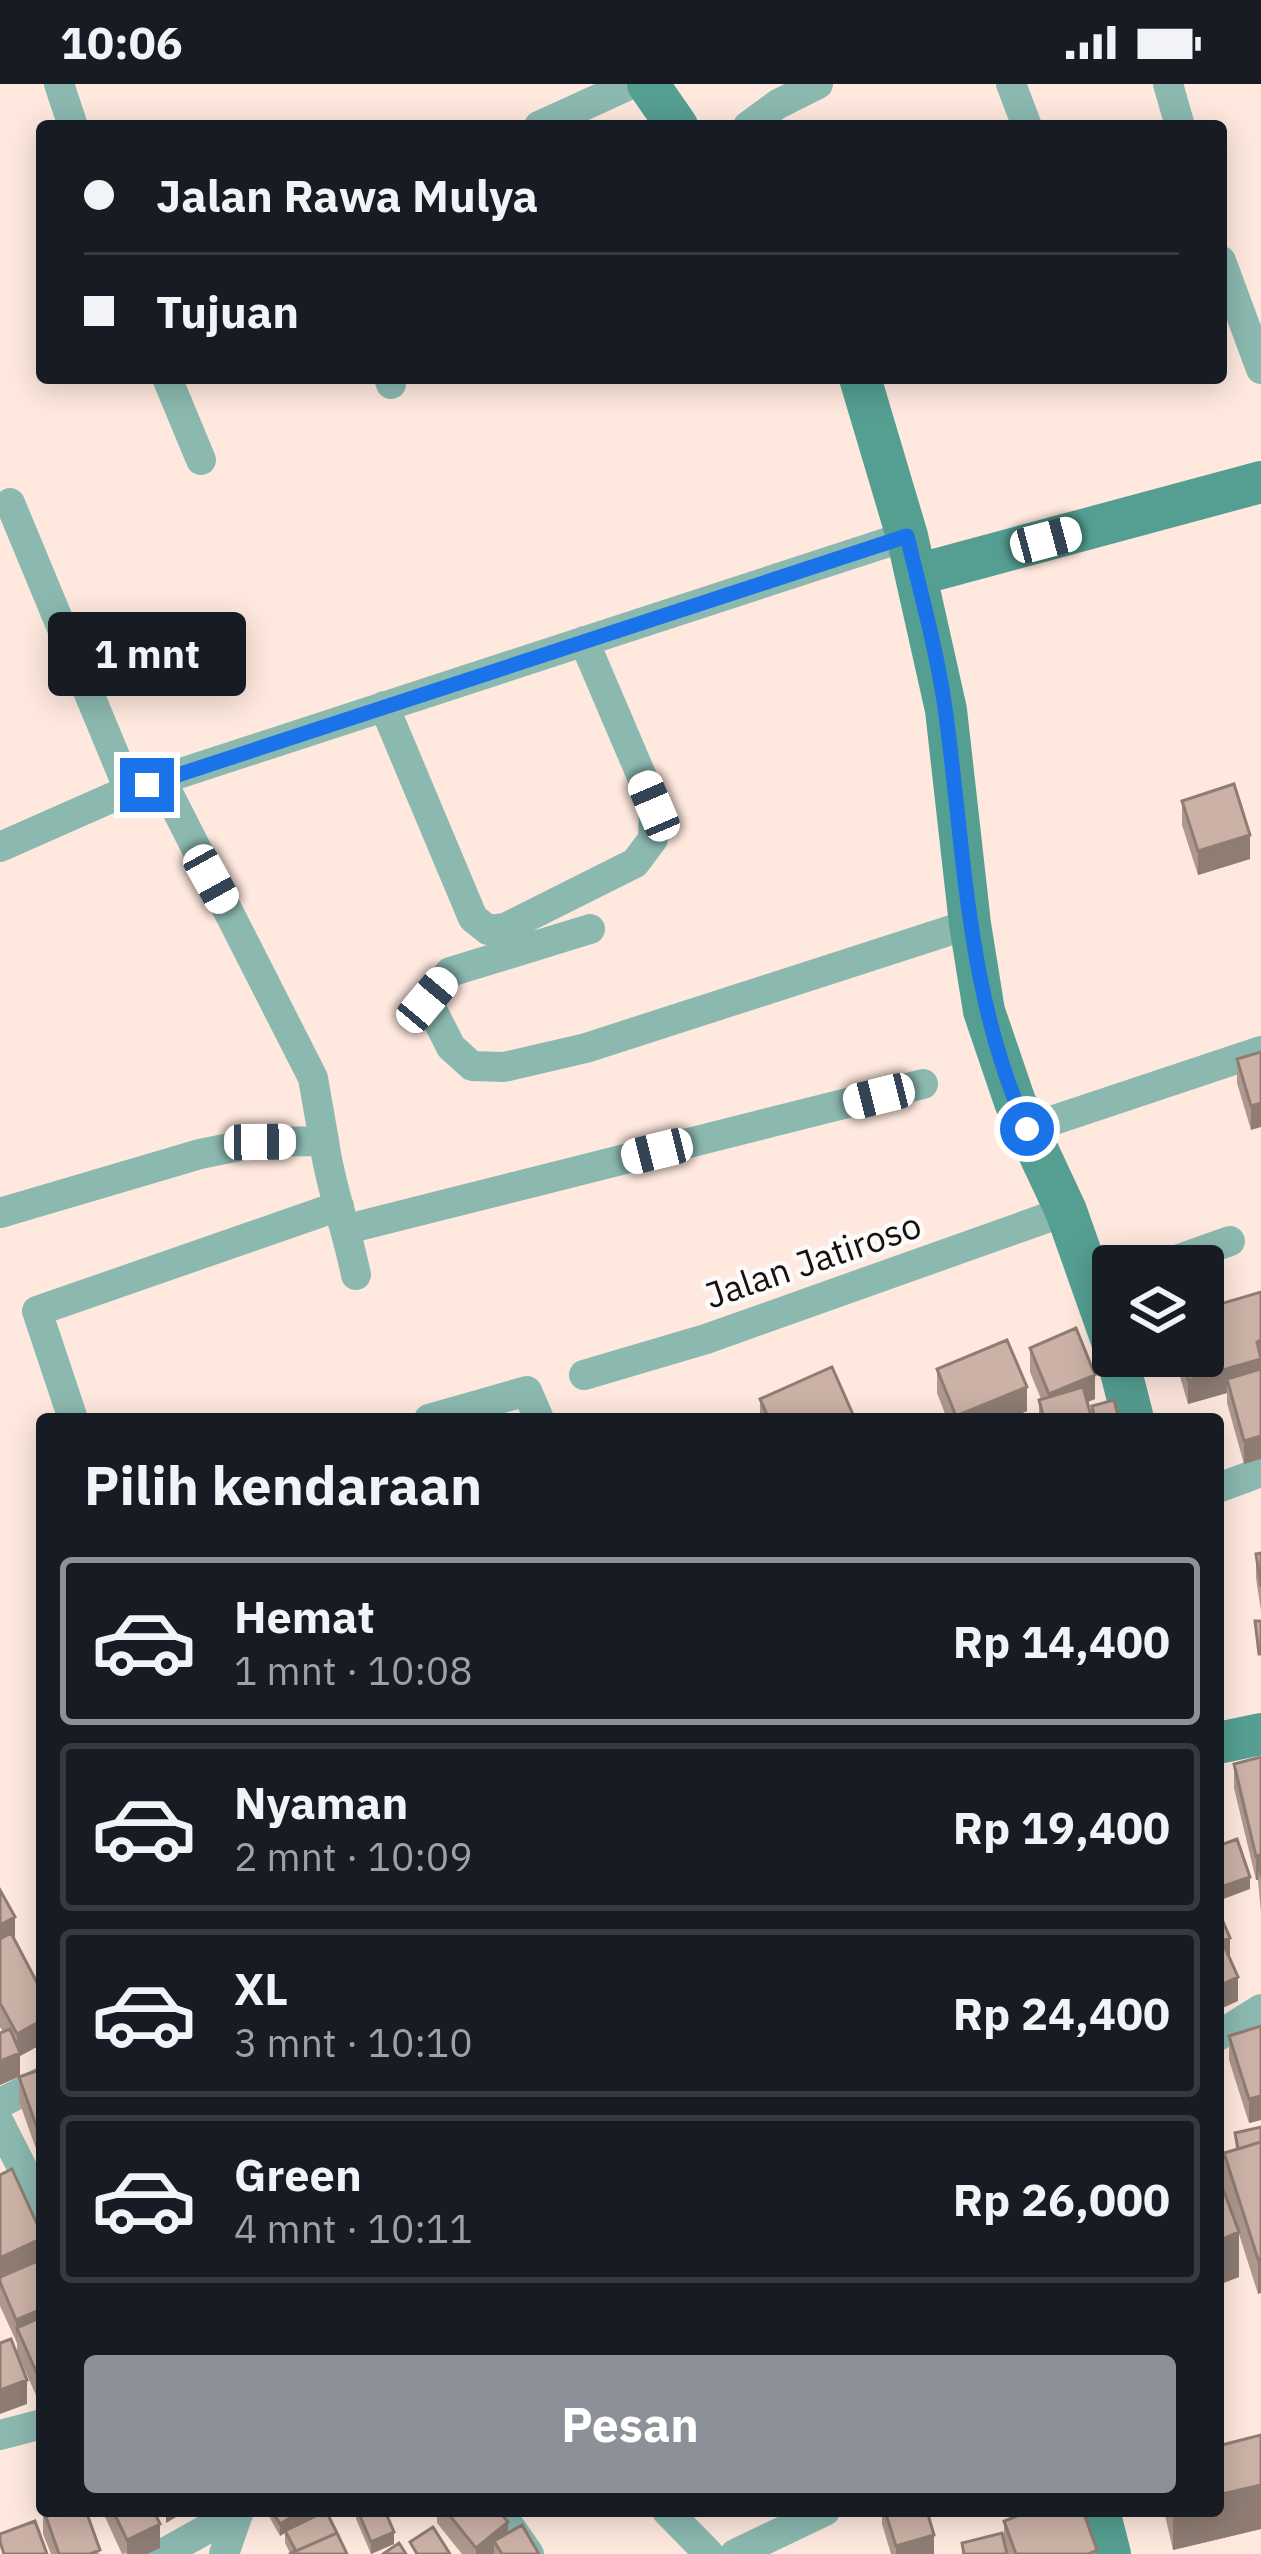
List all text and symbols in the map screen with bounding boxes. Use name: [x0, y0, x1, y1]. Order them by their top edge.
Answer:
text: 10:06: [60, 13, 183, 71]
text: Jalan Rawa Mulya: [156, 166, 538, 224]
text: Tujuan: [156, 282, 299, 340]
car: [1007, 513, 1085, 567]
callout: 1 mnt: [48, 611, 246, 695]
text: 1 mnt: [94, 628, 200, 679]
route end: [120, 758, 174, 812]
car: [623, 766, 685, 846]
car: [178, 839, 244, 919]
car: [390, 961, 464, 1039]
car: [840, 1070, 918, 1122]
route start: [1000, 1102, 1054, 1156]
car: [224, 1123, 296, 1161]
car: [618, 1125, 696, 1177]
street label: Jalan Jatiroso: [699, 1201, 927, 1318]
map controls: [1092, 1245, 1224, 1377]
button: layers: [1092, 1245, 1224, 1377]
text: Pilih kendaraan: [84, 1450, 482, 1520]
icon: car: [90, 1587, 198, 1695]
text: Hemat: [234, 1587, 375, 1645]
text: Rp 14,400: [953, 1612, 1170, 1670]
text: 1 mnt · 10:08: [234, 1645, 473, 1696]
icon: car: [90, 1773, 198, 1881]
text: Nyaman: [234, 1773, 408, 1831]
text: Rp 19,400: [953, 1798, 1170, 1856]
text: 2 mnt · 10:09: [234, 1831, 473, 1882]
icon: car: [90, 1959, 198, 2067]
text: XL: [234, 1959, 288, 2017]
text: Rp 24,400: [953, 1984, 1170, 2042]
text: 3 mnt · 10:10: [234, 2017, 473, 2068]
icon: car: [90, 2145, 198, 2253]
text: Green: [234, 2145, 362, 2203]
text: Rp 26,000: [953, 2170, 1170, 2228]
text: 4 mnt · 10:11: [234, 2203, 473, 2254]
button: Pesan: [84, 2355, 1176, 2493]

